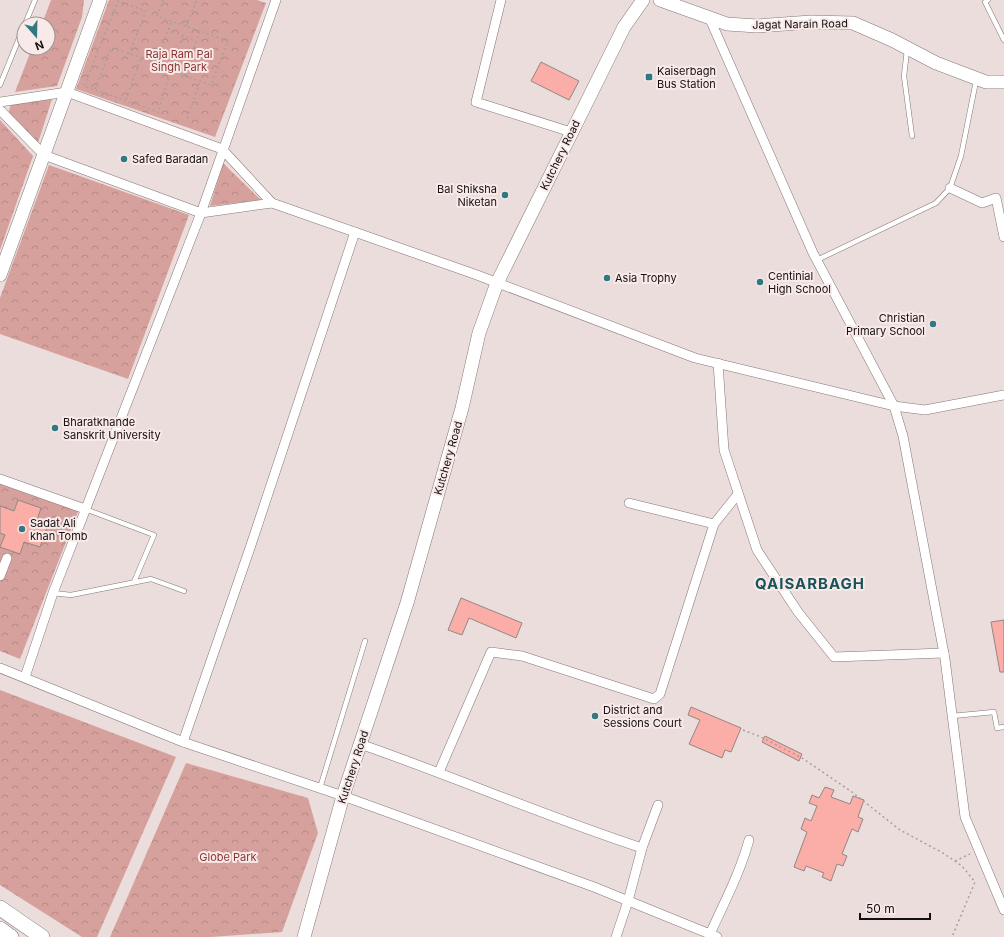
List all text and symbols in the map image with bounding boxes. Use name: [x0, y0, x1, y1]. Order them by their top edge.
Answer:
north arrow: [16, 16, 56, 56]
street label: Jagat Narain Road: [752, 16, 848, 32]
text: N: [33, 37, 46, 53]
park label: Raja Ram Pal Singh Park: [146, 47, 212, 74]
place label: Kaiserbagh Bus Station: [657, 64, 716, 91]
marker: Kaiserbagh Bus Station: [644, 72, 654, 82]
street label: Kutchery Road: [537, 118, 583, 192]
place label: Safed Baradan: [132, 152, 208, 166]
marker: Safed Baradan: [119, 154, 129, 164]
place label: Bal Shiksha Niketan: [437, 182, 497, 209]
marker: Bal Shiksha Niketan: [500, 190, 510, 200]
place label: Centinial High School: [768, 269, 831, 296]
place label: Asia Trophy: [615, 271, 677, 285]
marker: Asia Trophy: [602, 273, 612, 283]
marker: Centinial High School: [755, 277, 765, 287]
place label: Christian Primary School: [846, 311, 925, 338]
marker: Christian Primary School: [928, 319, 938, 329]
place label: Bharatkhande Sanskrit University: [63, 415, 161, 442]
street label: Kutchery Road: [431, 419, 465, 497]
marker: Bharatkhande Sanskrit University: [50, 423, 60, 433]
place label: Sadat Ali khan Tomb: [30, 516, 88, 543]
marker: Sadat Ali khan Tomb: [17, 524, 27, 534]
district label: QAISARBAGH: [755, 574, 865, 593]
place label: District and Sessions Court: [603, 703, 682, 730]
marker: District and Sessions Court: [590, 711, 600, 721]
street label: Kutchery Road: [335, 729, 371, 805]
park label: Globe Park: [199, 850, 257, 864]
scale bar: [860, 895, 930, 921]
text: 50 m: [866, 901, 895, 916]

